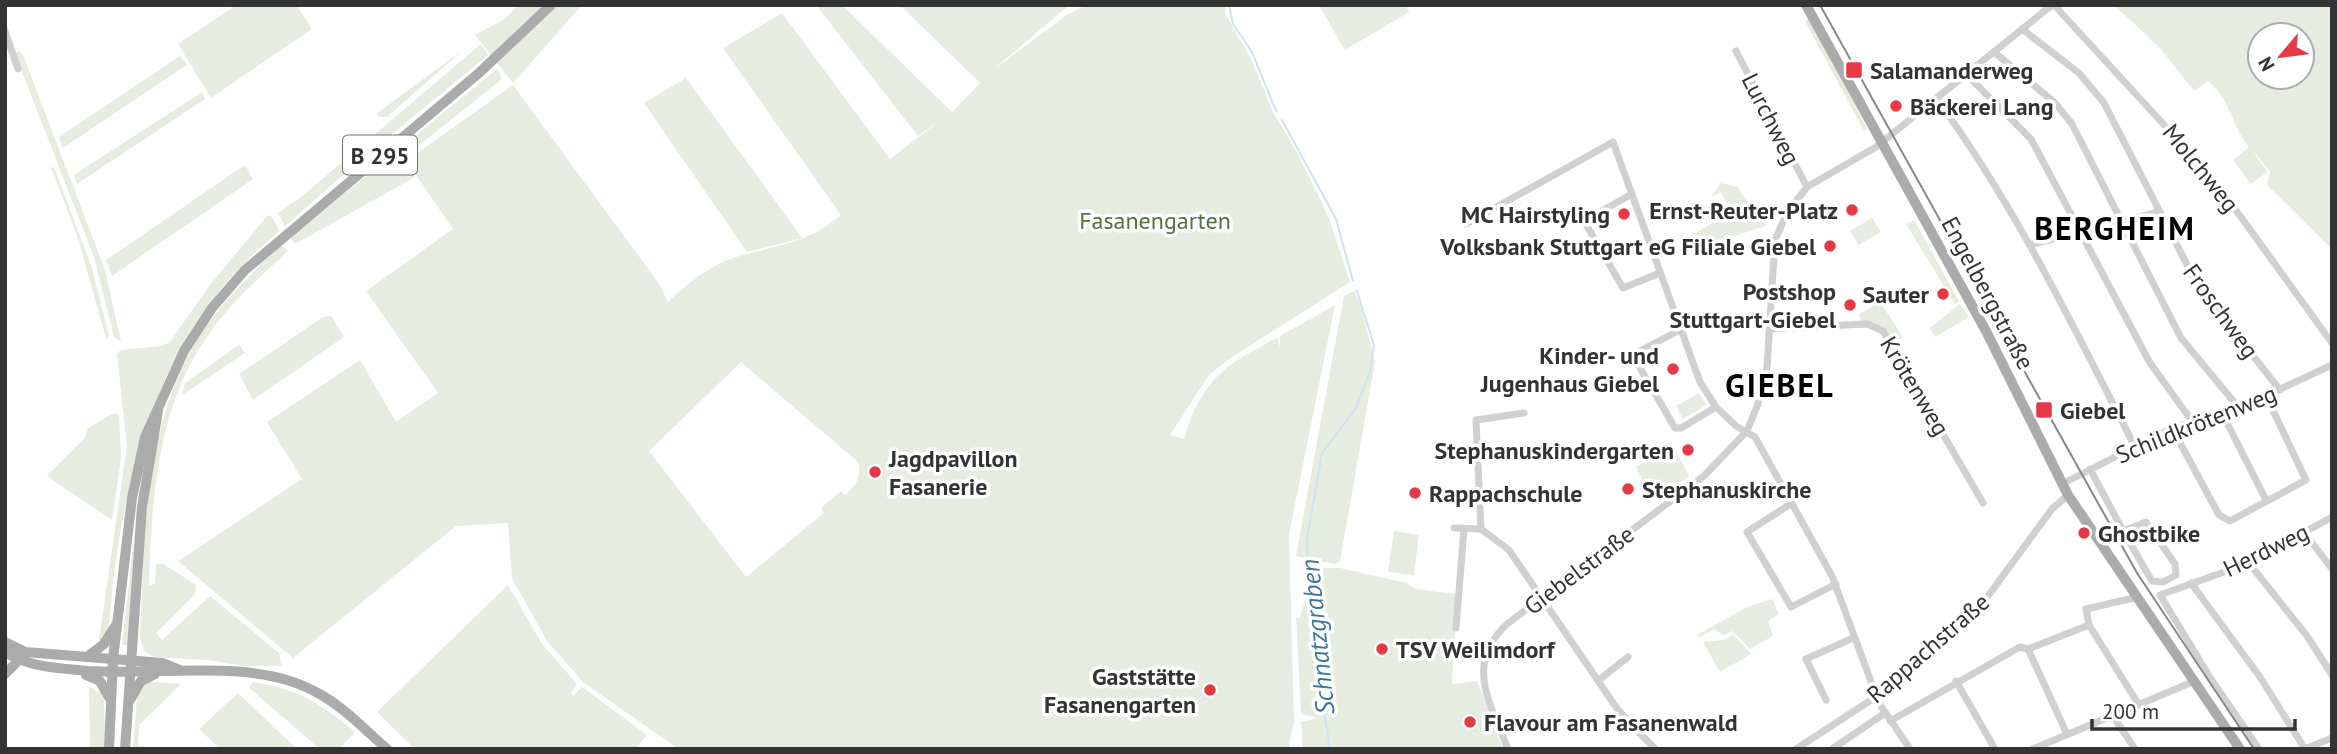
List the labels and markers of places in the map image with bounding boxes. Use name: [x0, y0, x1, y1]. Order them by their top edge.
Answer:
place label: Salamanderweg: [1870, 55, 2033, 86]
marker: Salamanderweg: [1844, 60, 1864, 80]
place label: Bäckerei Lang: [1910, 91, 2054, 122]
marker: Bäckerei Lang: [1888, 98, 1904, 114]
place label: Ernst-Reuter-Platz: [1649, 195, 1838, 226]
place label: MC Hairstyling: [1461, 199, 1610, 230]
marker: Ernst-Reuter-Platz: [1844, 202, 1860, 218]
marker: MC Hairstyling: [1616, 206, 1632, 222]
place label: Volksbank Stuttgart eG Filiale Giebel: [1439, 231, 1817, 262]
marker: Volksbank Stuttgart eG Filiale Giebel: [1822, 238, 1838, 254]
place label: Postshop Stuttgart-Giebel: [1670, 276, 1837, 335]
place label: Sauter: [1863, 279, 1930, 310]
marker: Sauter: [1935, 286, 1951, 302]
marker: Postshop Stuttgart-Giebel: [1842, 297, 1858, 313]
place label: Kinder- und Jugenhaus Giebel: [1480, 340, 1660, 399]
marker: Kinder- und Jugenhaus Giebel: [1665, 361, 1681, 377]
place label: Giebel: [2060, 395, 2126, 426]
marker: Giebel: [2034, 400, 2054, 420]
place label: Stephanuskindergarten: [1434, 435, 1674, 466]
marker: Stephanuskindergarten: [1680, 442, 1696, 458]
place label: Jagdpavillon Fasanerie: [888, 443, 1018, 502]
marker: Jagdpavillon Fasanerie: [867, 464, 883, 480]
place label: Stephanuskirche: [1642, 474, 1812, 505]
place label: Rappachschule: [1429, 478, 1582, 509]
marker: Stephanuskirche: [1620, 481, 1636, 497]
marker: Rappachschule: [1407, 485, 1423, 501]
place label: Ghostbike: [2098, 518, 2200, 549]
marker: Ghostbike: [2076, 525, 2092, 541]
place label: TSV Weilimdorf: [1396, 634, 1556, 665]
marker: TSV Weilimdorf: [1374, 641, 1390, 657]
place label: Gaststätte Fasanengarten: [1044, 661, 1196, 720]
marker: Gaststätte Fasanengarten: [1202, 682, 1218, 698]
place label: Flavour am Fasanenwald: [1484, 707, 1738, 738]
marker: Flavour am Fasanenwald: [1462, 714, 1478, 730]

